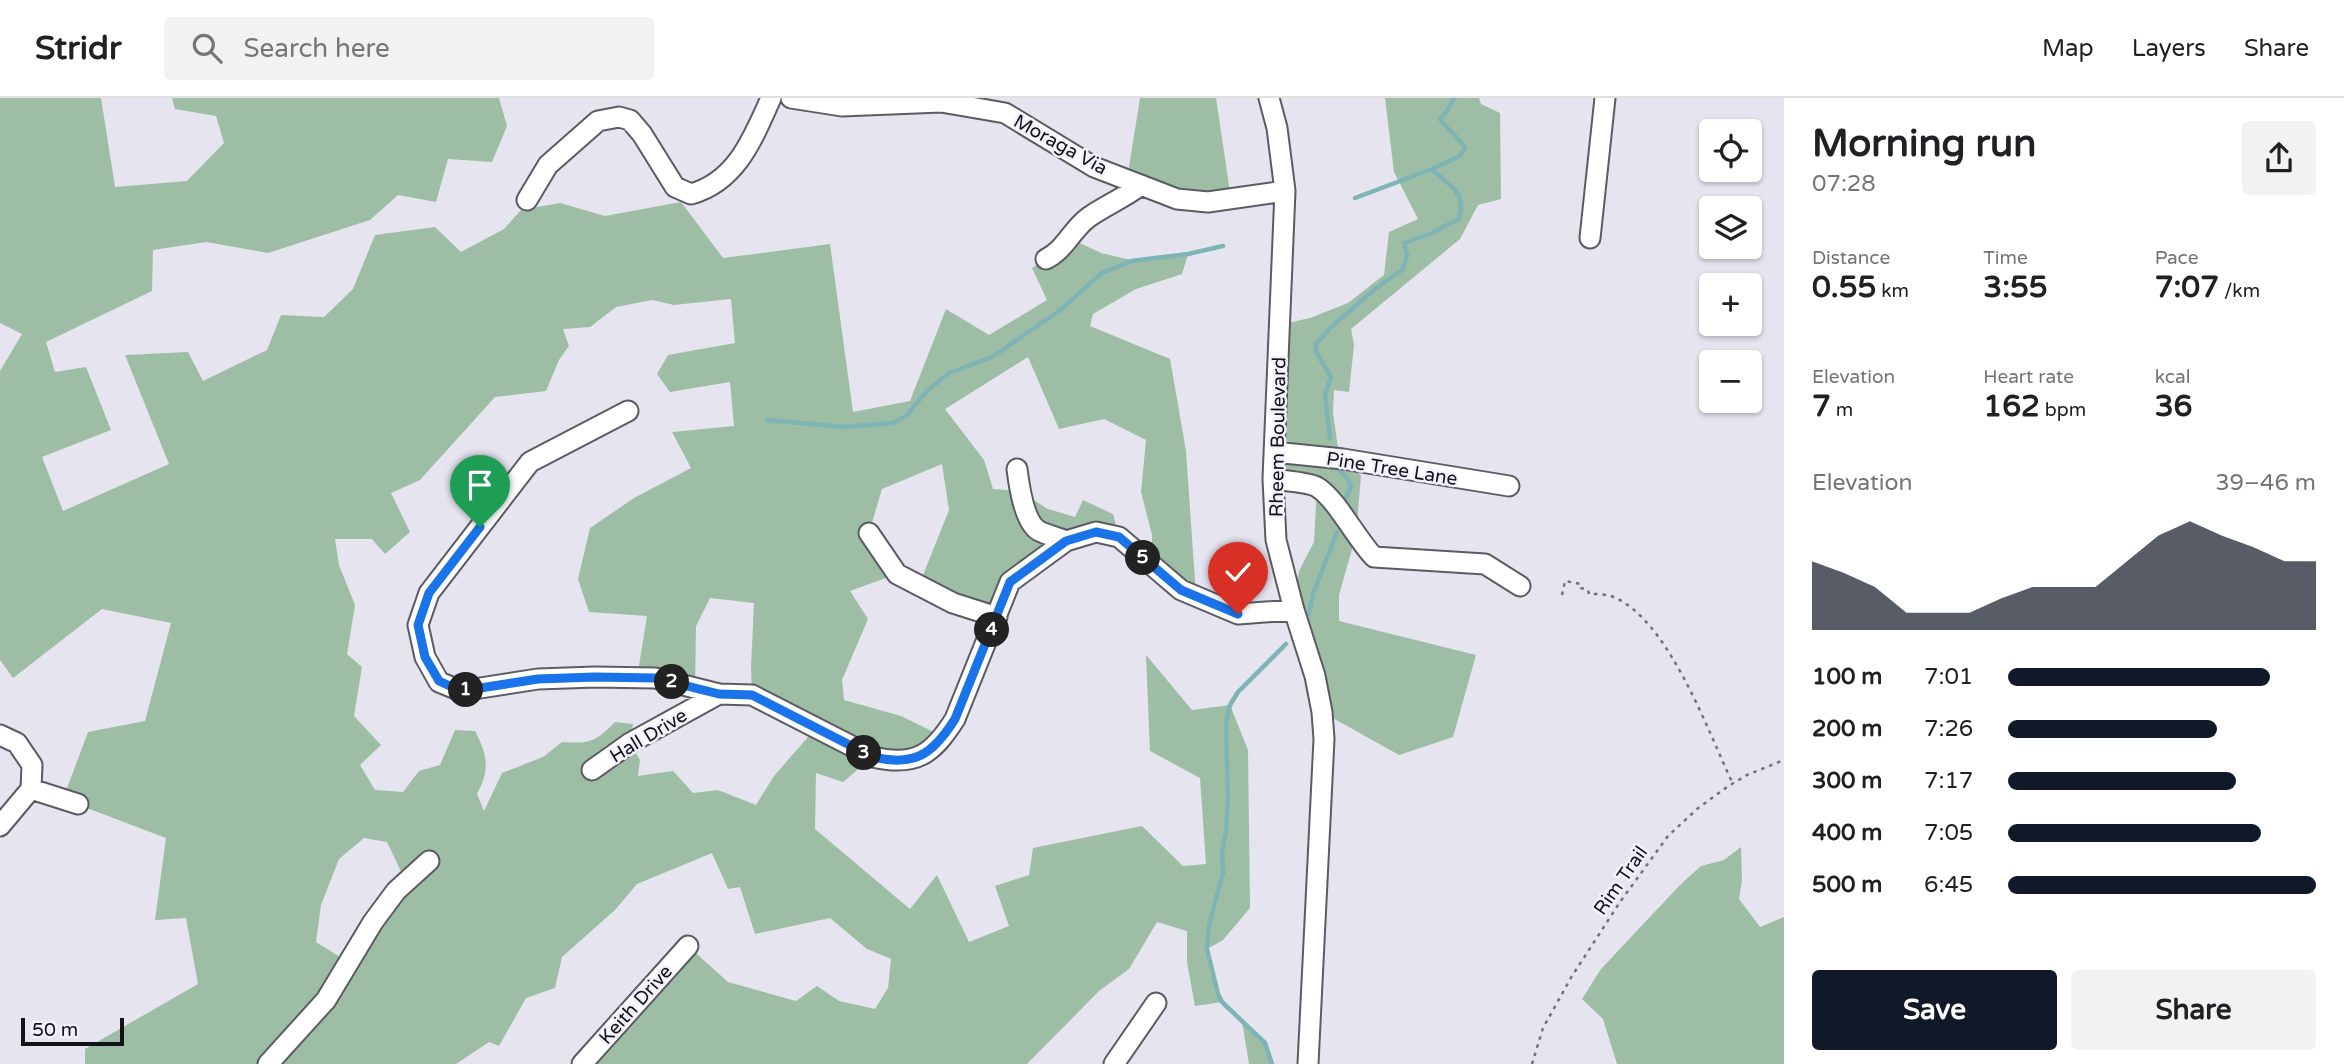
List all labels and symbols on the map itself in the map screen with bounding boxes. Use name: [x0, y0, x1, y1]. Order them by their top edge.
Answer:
street label: Moraga Via: [1010, 110, 1111, 180]
street label: Rheem Boulevard: [1266, 357, 1290, 517]
street label: Pine Tree Lane: [1325, 448, 1459, 490]
pin: [450, 455, 510, 527]
pin: 5: [1126, 540, 1160, 575]
pin: [1208, 542, 1268, 614]
pin: 4: [974, 612, 1010, 648]
pin: 2: [654, 664, 690, 700]
pin: 1: [448, 672, 484, 708]
street label: Hall Drive: [606, 704, 691, 767]
pin: 3: [846, 736, 882, 770]
street label: Rim Trail: [1589, 842, 1652, 919]
street label: Keith Drive: [595, 961, 677, 1049]
scale bar: [21, 1015, 124, 1047]

